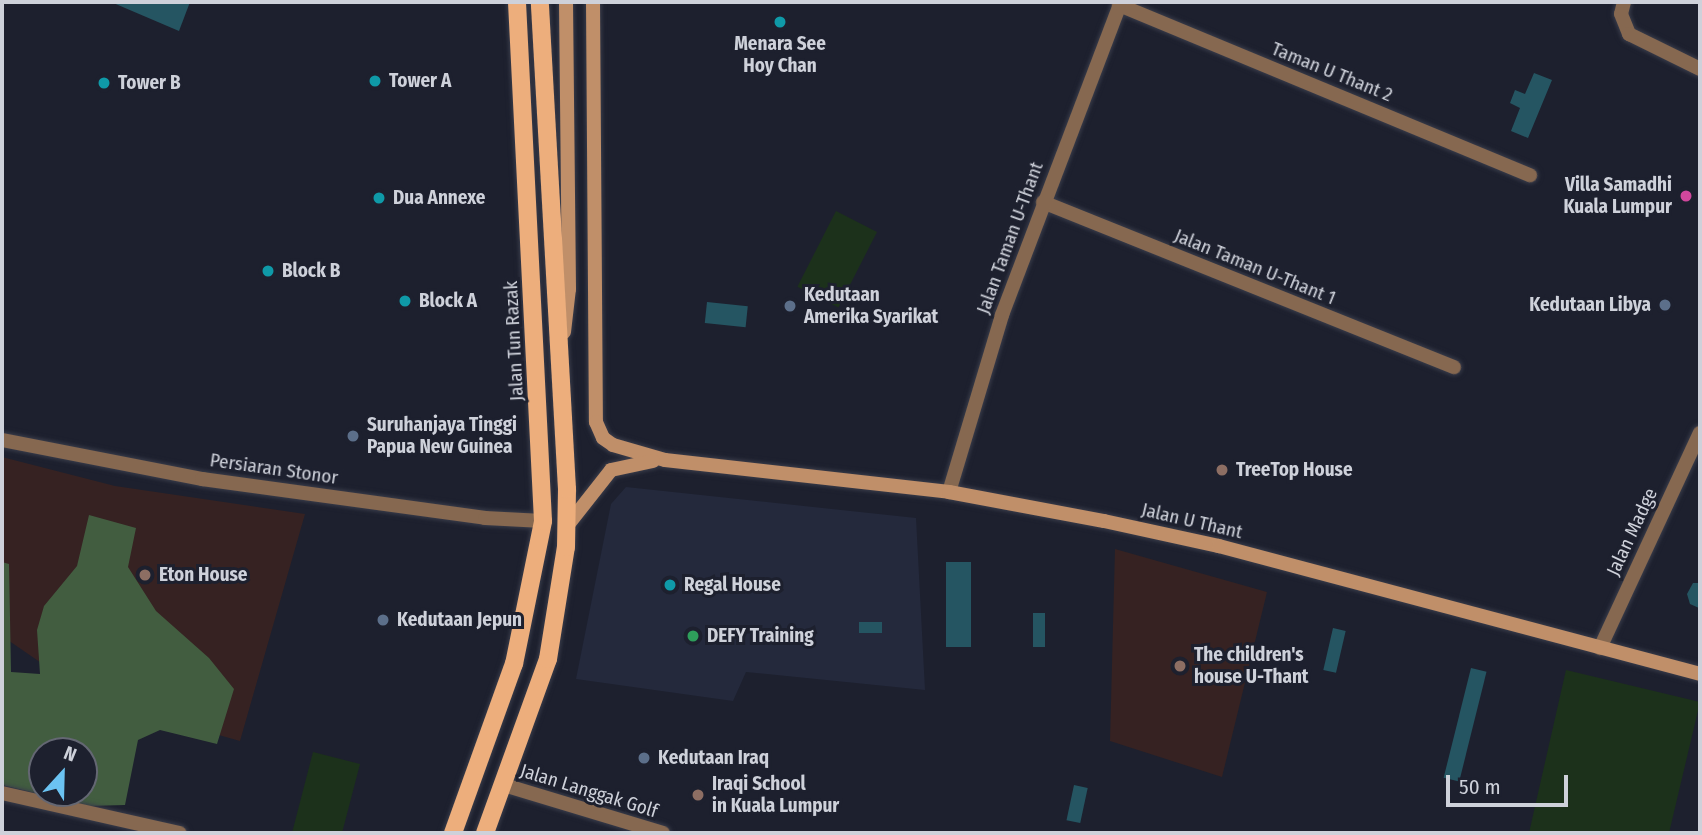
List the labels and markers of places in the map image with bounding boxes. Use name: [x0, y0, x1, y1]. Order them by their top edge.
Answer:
marker: Menara See Hoy Chan: [772, 14, 788, 30]
place label: Menara See Hoy Chan: [734, 33, 826, 77]
place label: Tower A: [389, 70, 451, 92]
place label: Tower B: [118, 72, 181, 94]
marker: Tower A: [367, 73, 383, 89]
marker: Tower B: [96, 75, 112, 91]
place label: Villa Samadhi Kuala Lumpur: [1564, 174, 1672, 218]
place label: Dua Annexe: [393, 187, 485, 209]
marker: Villa Samadhi Kuala Lumpur: [1678, 188, 1694, 204]
marker: Dua Annexe: [371, 190, 387, 206]
place label: Block B: [282, 260, 340, 282]
marker: Block B: [260, 263, 276, 279]
place label: Kedutaan Amerika Syarikat: [804, 284, 938, 328]
place label: Block A: [419, 290, 477, 312]
marker: Block A: [397, 293, 413, 309]
place label: Kedutaan Libya: [1529, 294, 1651, 316]
marker: Kedutaan Libya: [1657, 297, 1673, 313]
marker: Kedutaan Amerika Syarikat: [782, 298, 798, 314]
place label: Suruhanjaya Tinggi Papua New Guinea: [367, 414, 517, 458]
marker: Suruhanjaya Tinggi Papua New Guinea: [345, 428, 361, 444]
place label: TreeTop House: [1236, 459, 1353, 481]
marker: TreeTop House: [1214, 462, 1230, 478]
place label: Eton House: [159, 564, 247, 586]
marker: Eton House: [137, 567, 153, 583]
place label: Regal House: [684, 574, 781, 596]
marker: Regal House: [662, 577, 678, 593]
place label: Kedutaan Jepun: [397, 609, 522, 631]
marker: Kedutaan Jepun: [375, 612, 391, 628]
place label: DEFY Training: [707, 625, 814, 647]
marker: DEFY Training: [685, 628, 701, 644]
place label: The children's house U-Thant: [1194, 644, 1309, 688]
marker: The children's house U-Thant: [1172, 658, 1188, 674]
place label: Kedutaan Iraq: [658, 747, 769, 769]
marker: Kedutaan Iraq: [636, 750, 652, 766]
place label: Iraqi School in Kuala Lumpur: [712, 773, 839, 817]
marker: Iraqi School in Kuala Lumpur: [690, 787, 706, 803]

